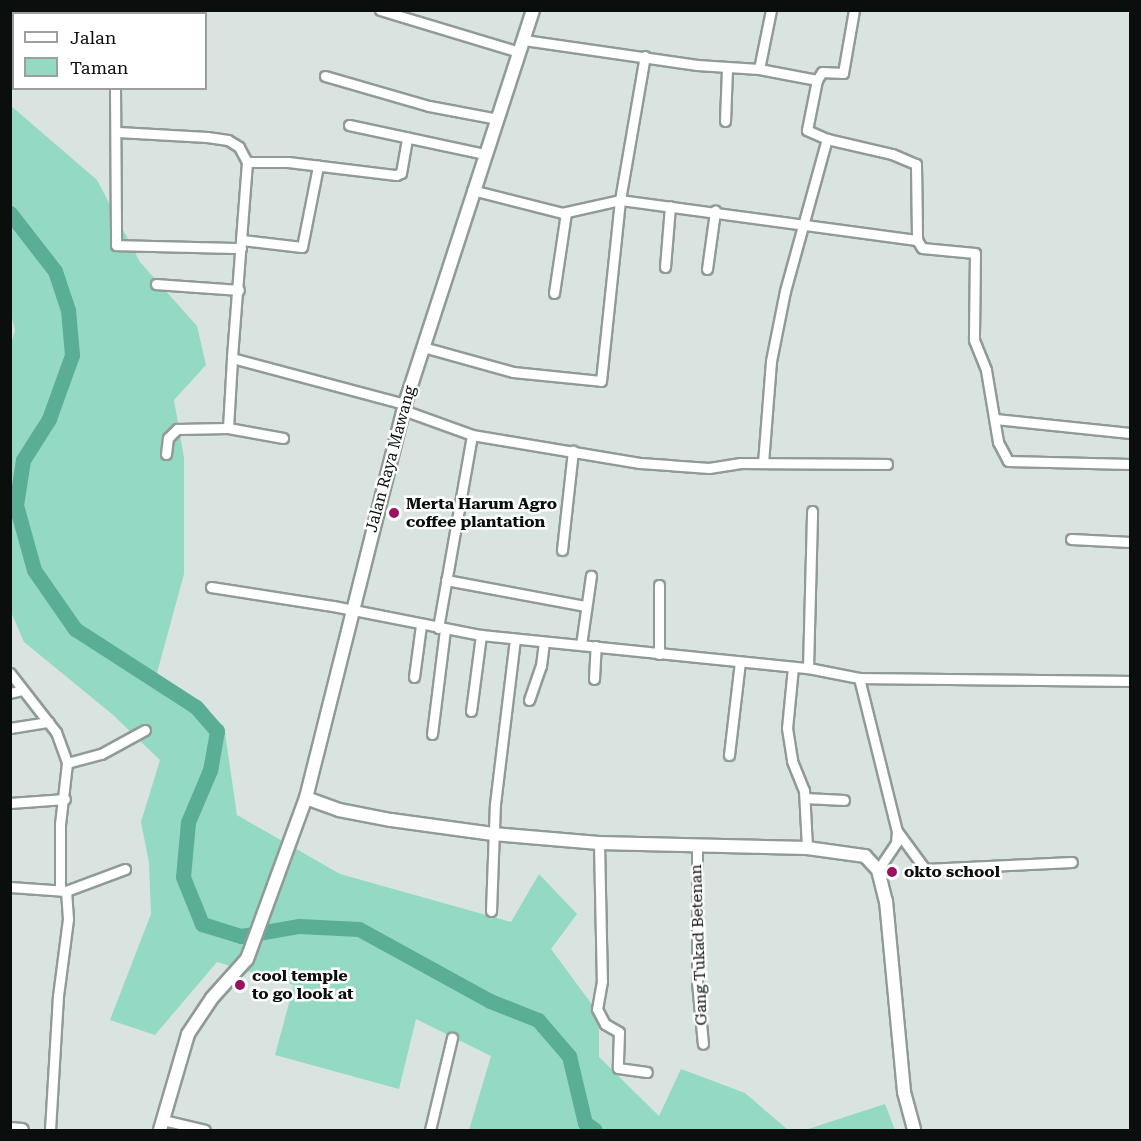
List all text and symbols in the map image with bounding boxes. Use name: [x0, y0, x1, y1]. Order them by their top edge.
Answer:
legend: [12, 12, 207, 90]
text: Jalan: [70, 27, 116, 48]
text: Taman: [70, 57, 128, 78]
street label: Jalan Raya Mawang: [362, 384, 420, 534]
place label: Merta Harum Agro coffee plantation: [406, 494, 557, 532]
marker: Merta Harum Agro coffee plantation: [387, 506, 401, 520]
place label: okto school: [904, 862, 1000, 882]
street label: Gang Tukad Betenan: [687, 864, 711, 1026]
marker: okto school: [885, 865, 899, 879]
place label: cool temple to go look at: [252, 966, 353, 1004]
marker: cool temple to go look at: [233, 978, 247, 992]

